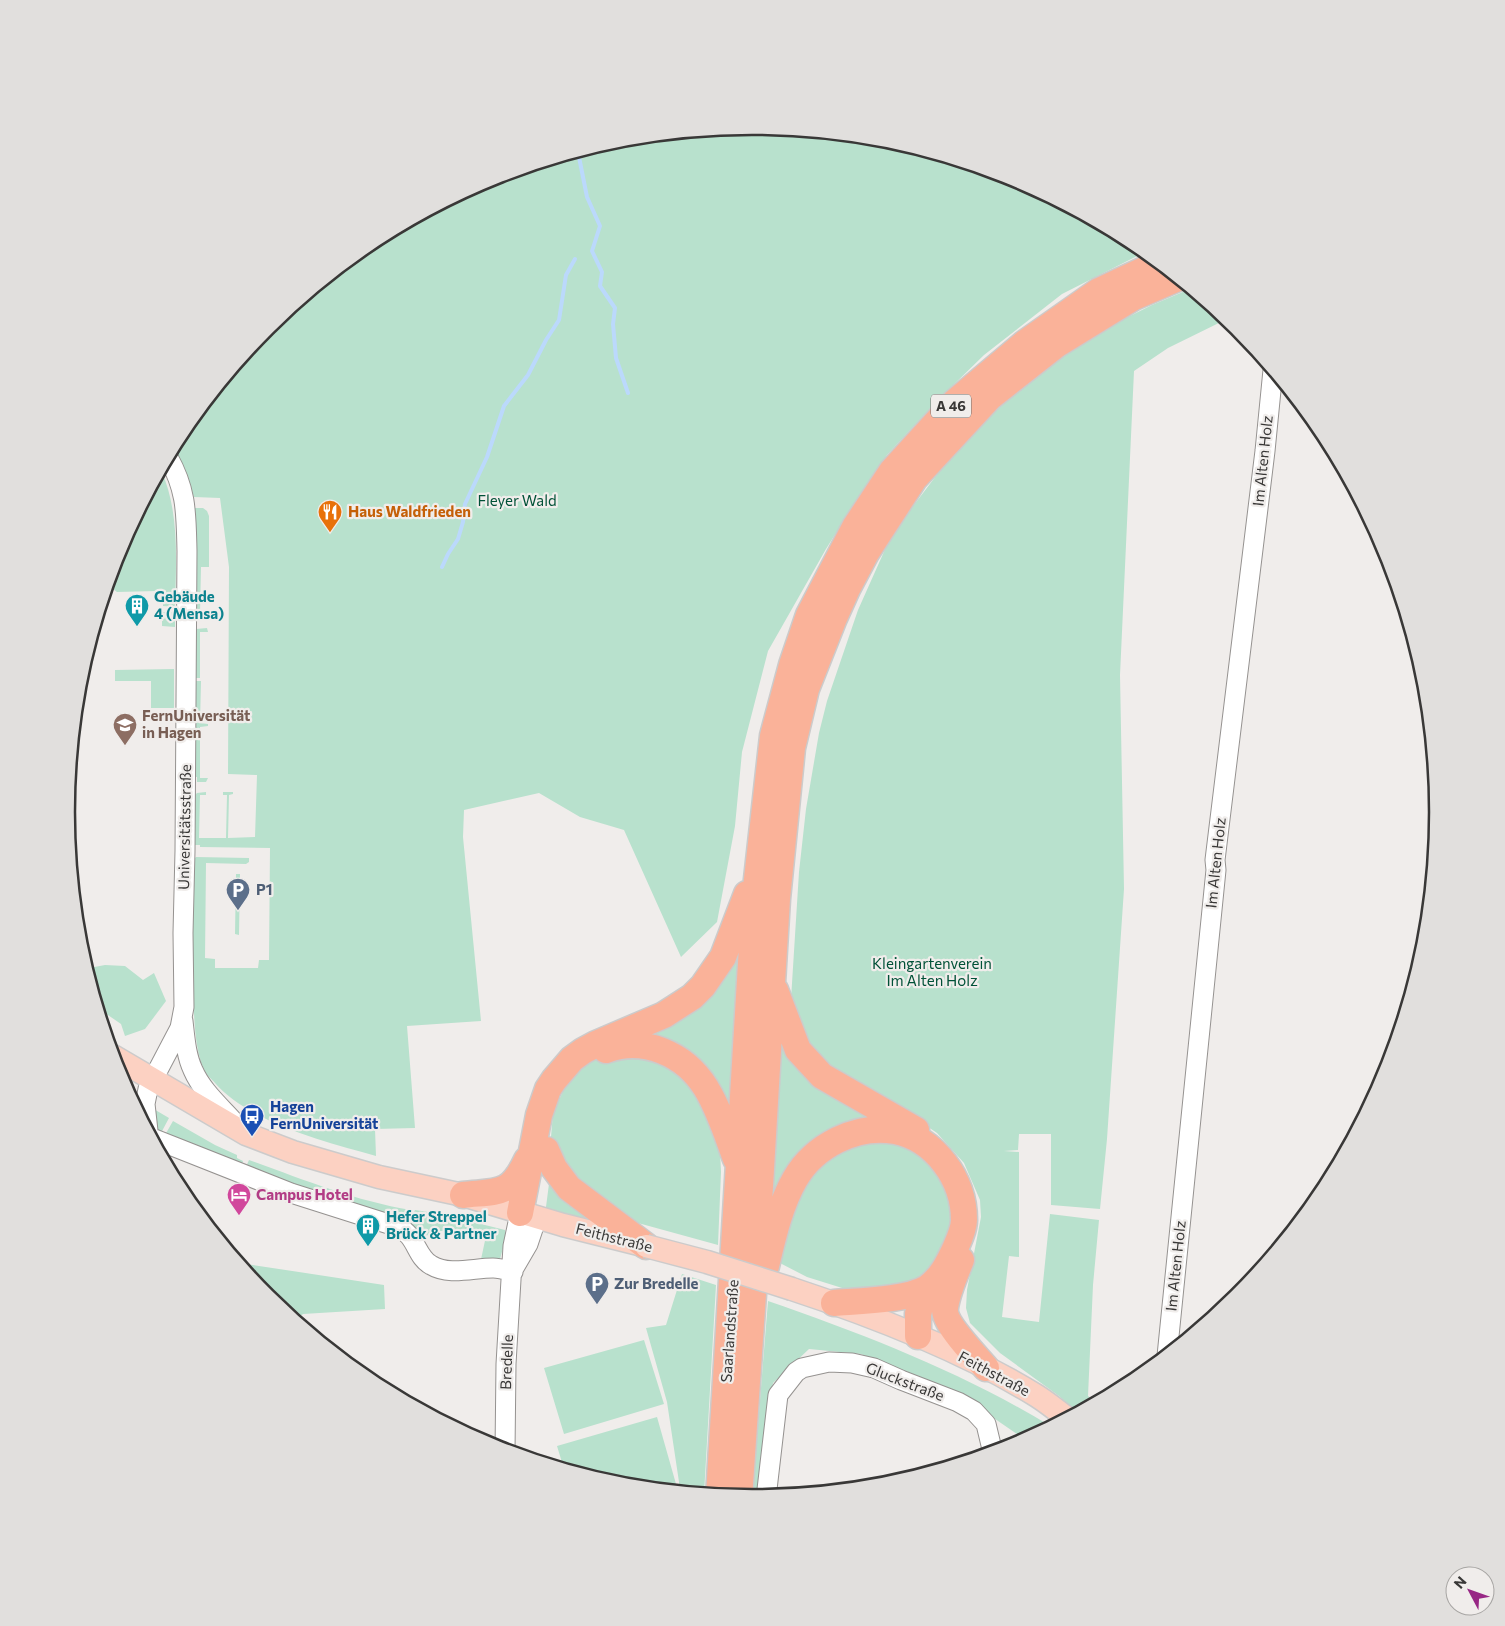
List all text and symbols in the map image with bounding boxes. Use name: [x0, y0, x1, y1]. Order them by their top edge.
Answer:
road number: A 46: [931, 394, 971, 418]
street label: Im Alten Holz: [1248, 415, 1276, 507]
park label: Fleyer Wald: [477, 491, 557, 509]
restaurant icon: Haus Waldfrieden: [317, 499, 343, 533]
place label: Haus Waldfrieden: [348, 502, 471, 520]
place label: Gebäude 4 (Mensa): [154, 587, 224, 622]
building icon: Gebäude 4 (Mensa): [124, 593, 150, 627]
place label: FernUniversität in Hagen: [142, 706, 250, 741]
school or university icon: FernUniversität in Hagen: [112, 712, 138, 746]
street label: Universitätsstraße: [174, 764, 194, 890]
street label: Im Alten Holz: [1201, 817, 1229, 909]
parking icon: P1: [225, 877, 251, 911]
place label: P1: [256, 880, 273, 898]
park label: Kleingartenverein Im Alten Holz: [872, 954, 992, 989]
place label: Hagen FernUniversität: [270, 1097, 378, 1132]
bus stop icon: Hagen FernUniversität: [239, 1103, 265, 1137]
hotel icon: Campus Hotel: [226, 1182, 252, 1216]
place label: Campus Hotel: [256, 1185, 353, 1203]
place label: Hefer Streppel Brück & Partner: [386, 1207, 497, 1242]
building icon: Hefer Streppel Brück & Partner: [355, 1213, 381, 1247]
street label: Feithstraße: [574, 1219, 655, 1255]
street label: Im Alten Holz: [1161, 1220, 1189, 1312]
parking icon: Zur Bredelle: [584, 1271, 610, 1305]
place label: Zur Bredelle: [614, 1274, 699, 1292]
street label: Saarlandstraße: [716, 1279, 742, 1383]
street label: Bredelle: [496, 1334, 516, 1390]
street label: Feithstraße: [956, 1347, 1033, 1400]
street label: Gluckstraße: [864, 1358, 947, 1404]
north arrow: [1445, 1566, 1495, 1616]
text: N: [1450, 1573, 1470, 1592]

